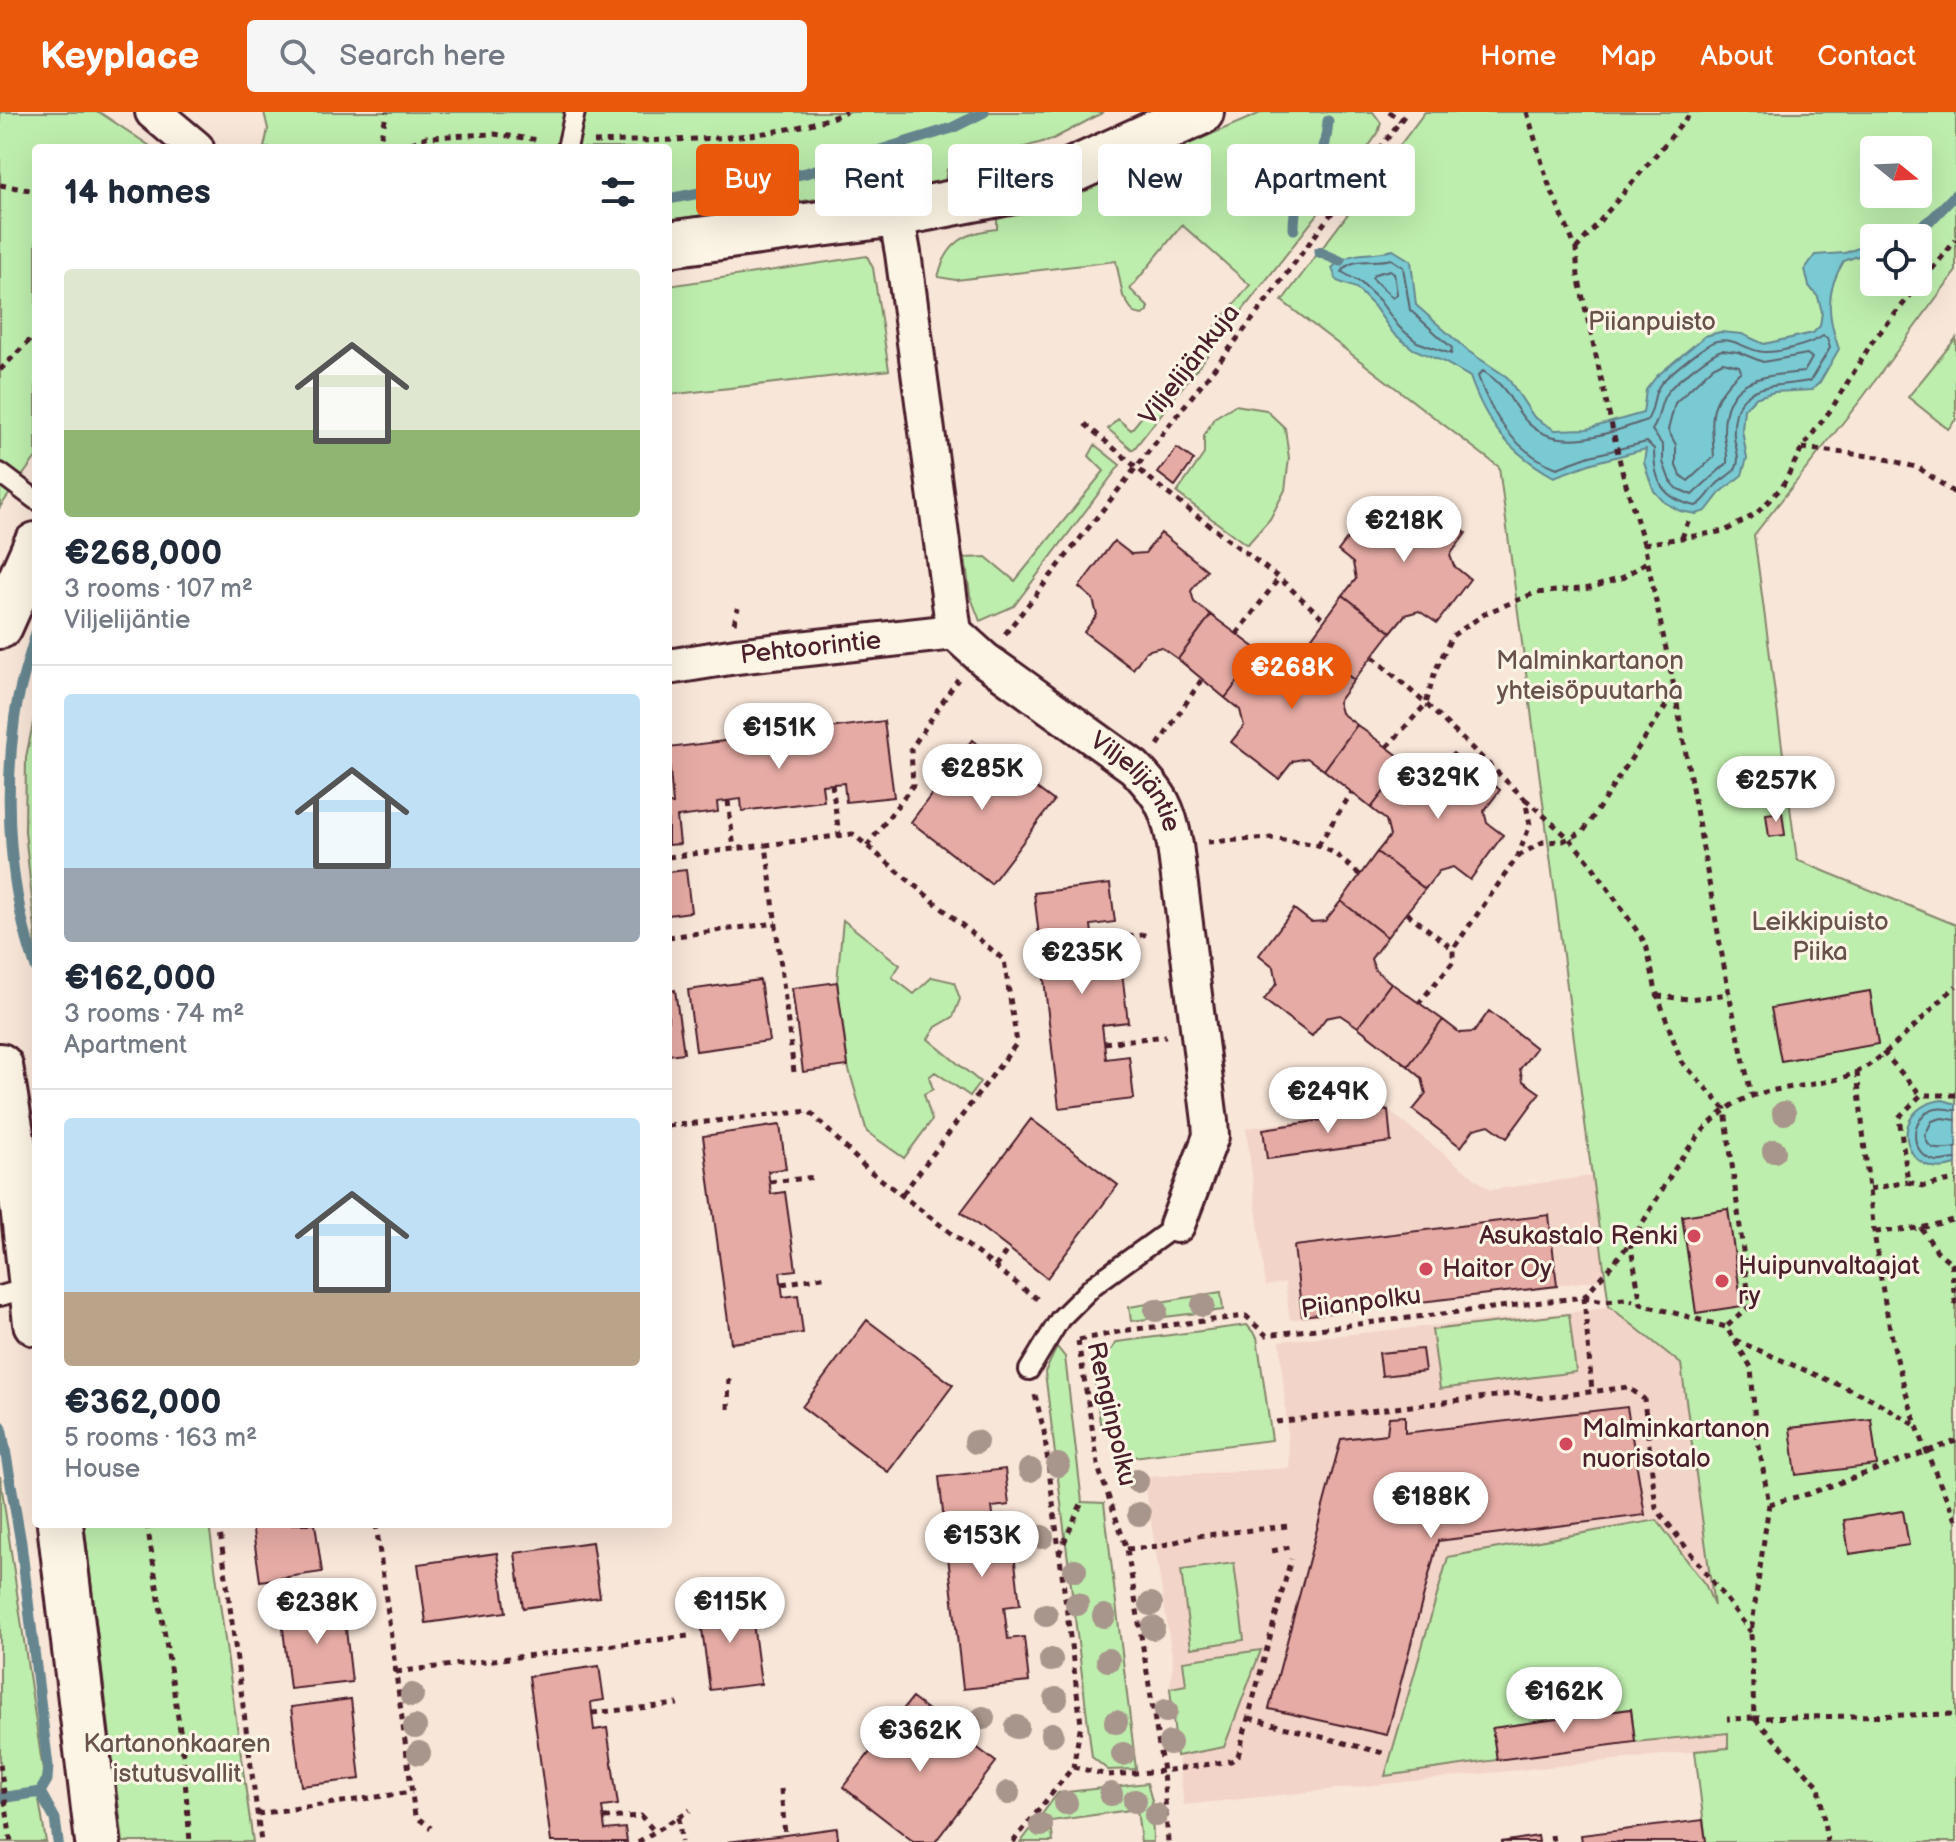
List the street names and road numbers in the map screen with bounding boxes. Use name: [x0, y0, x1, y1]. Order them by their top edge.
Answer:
street label: Viljelijänkuja: [1133, 298, 1247, 432]
street label: Pehtoorintie: [739, 625, 883, 671]
street label: Viljelijäntie: [1084, 725, 1187, 835]
street label: Piianpolku: [1299, 1280, 1423, 1326]
street label: Renginpolku: [1079, 1339, 1143, 1489]

